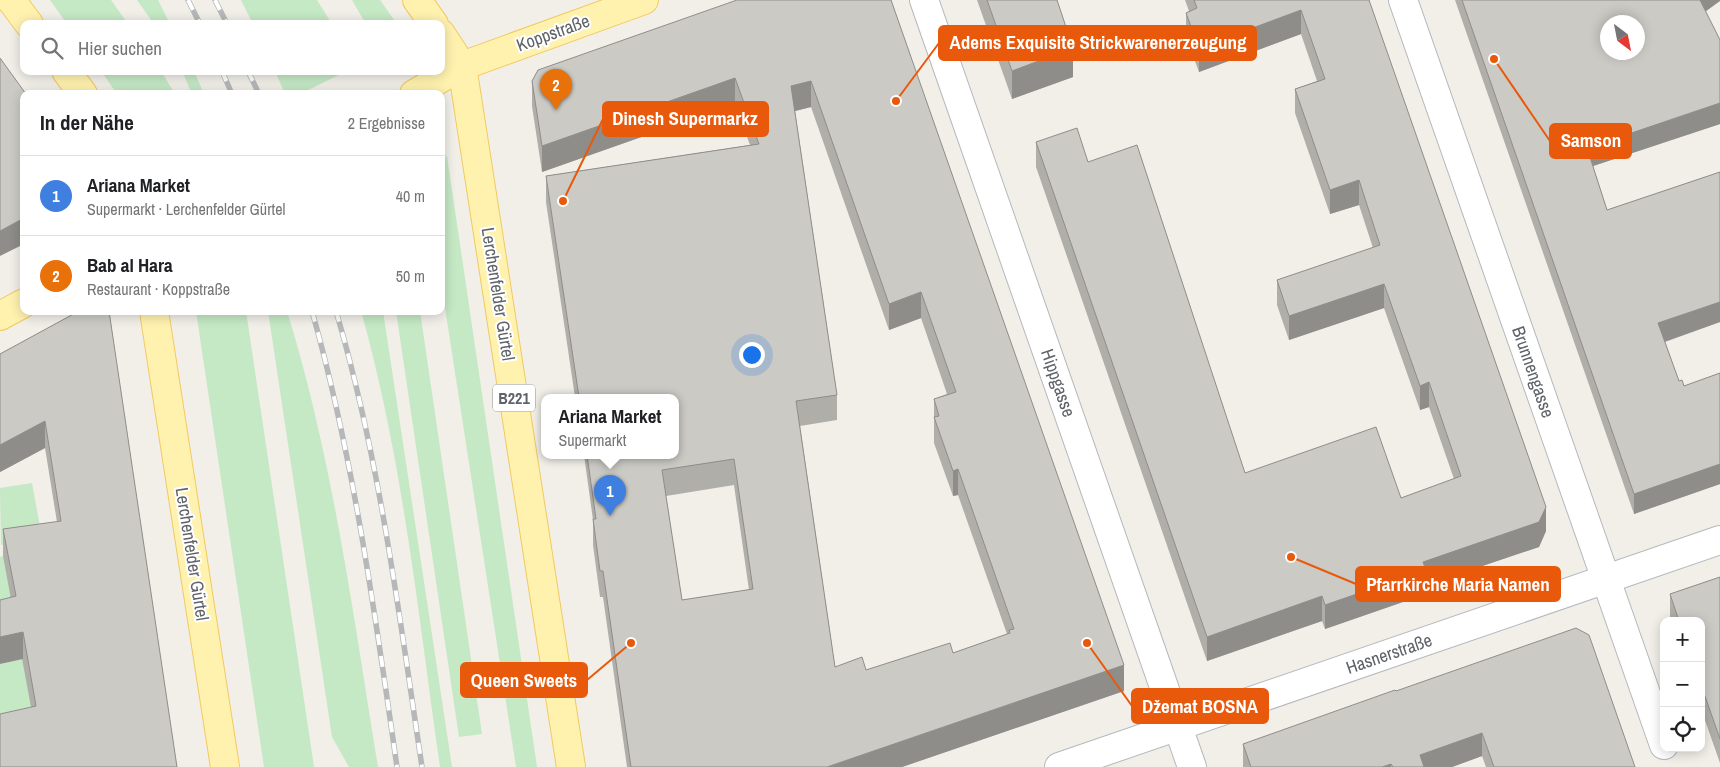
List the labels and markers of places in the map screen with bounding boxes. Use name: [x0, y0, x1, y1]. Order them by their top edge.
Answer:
callout: Adems Exquisite Strickwarenerzeugung: [939, 26, 1256, 60]
pin: 2: [540, 69, 572, 110]
callout: Dinesh Supermarkz: [603, 102, 768, 136]
callout: Samson: [1550, 124, 1631, 158]
pin: 1: [594, 475, 626, 516]
callout: Pfarrkirche Maria Namen: [1356, 567, 1560, 601]
callout: Queen Sweets: [461, 663, 587, 697]
callout: Džemat BOSNA: [1132, 689, 1268, 723]

